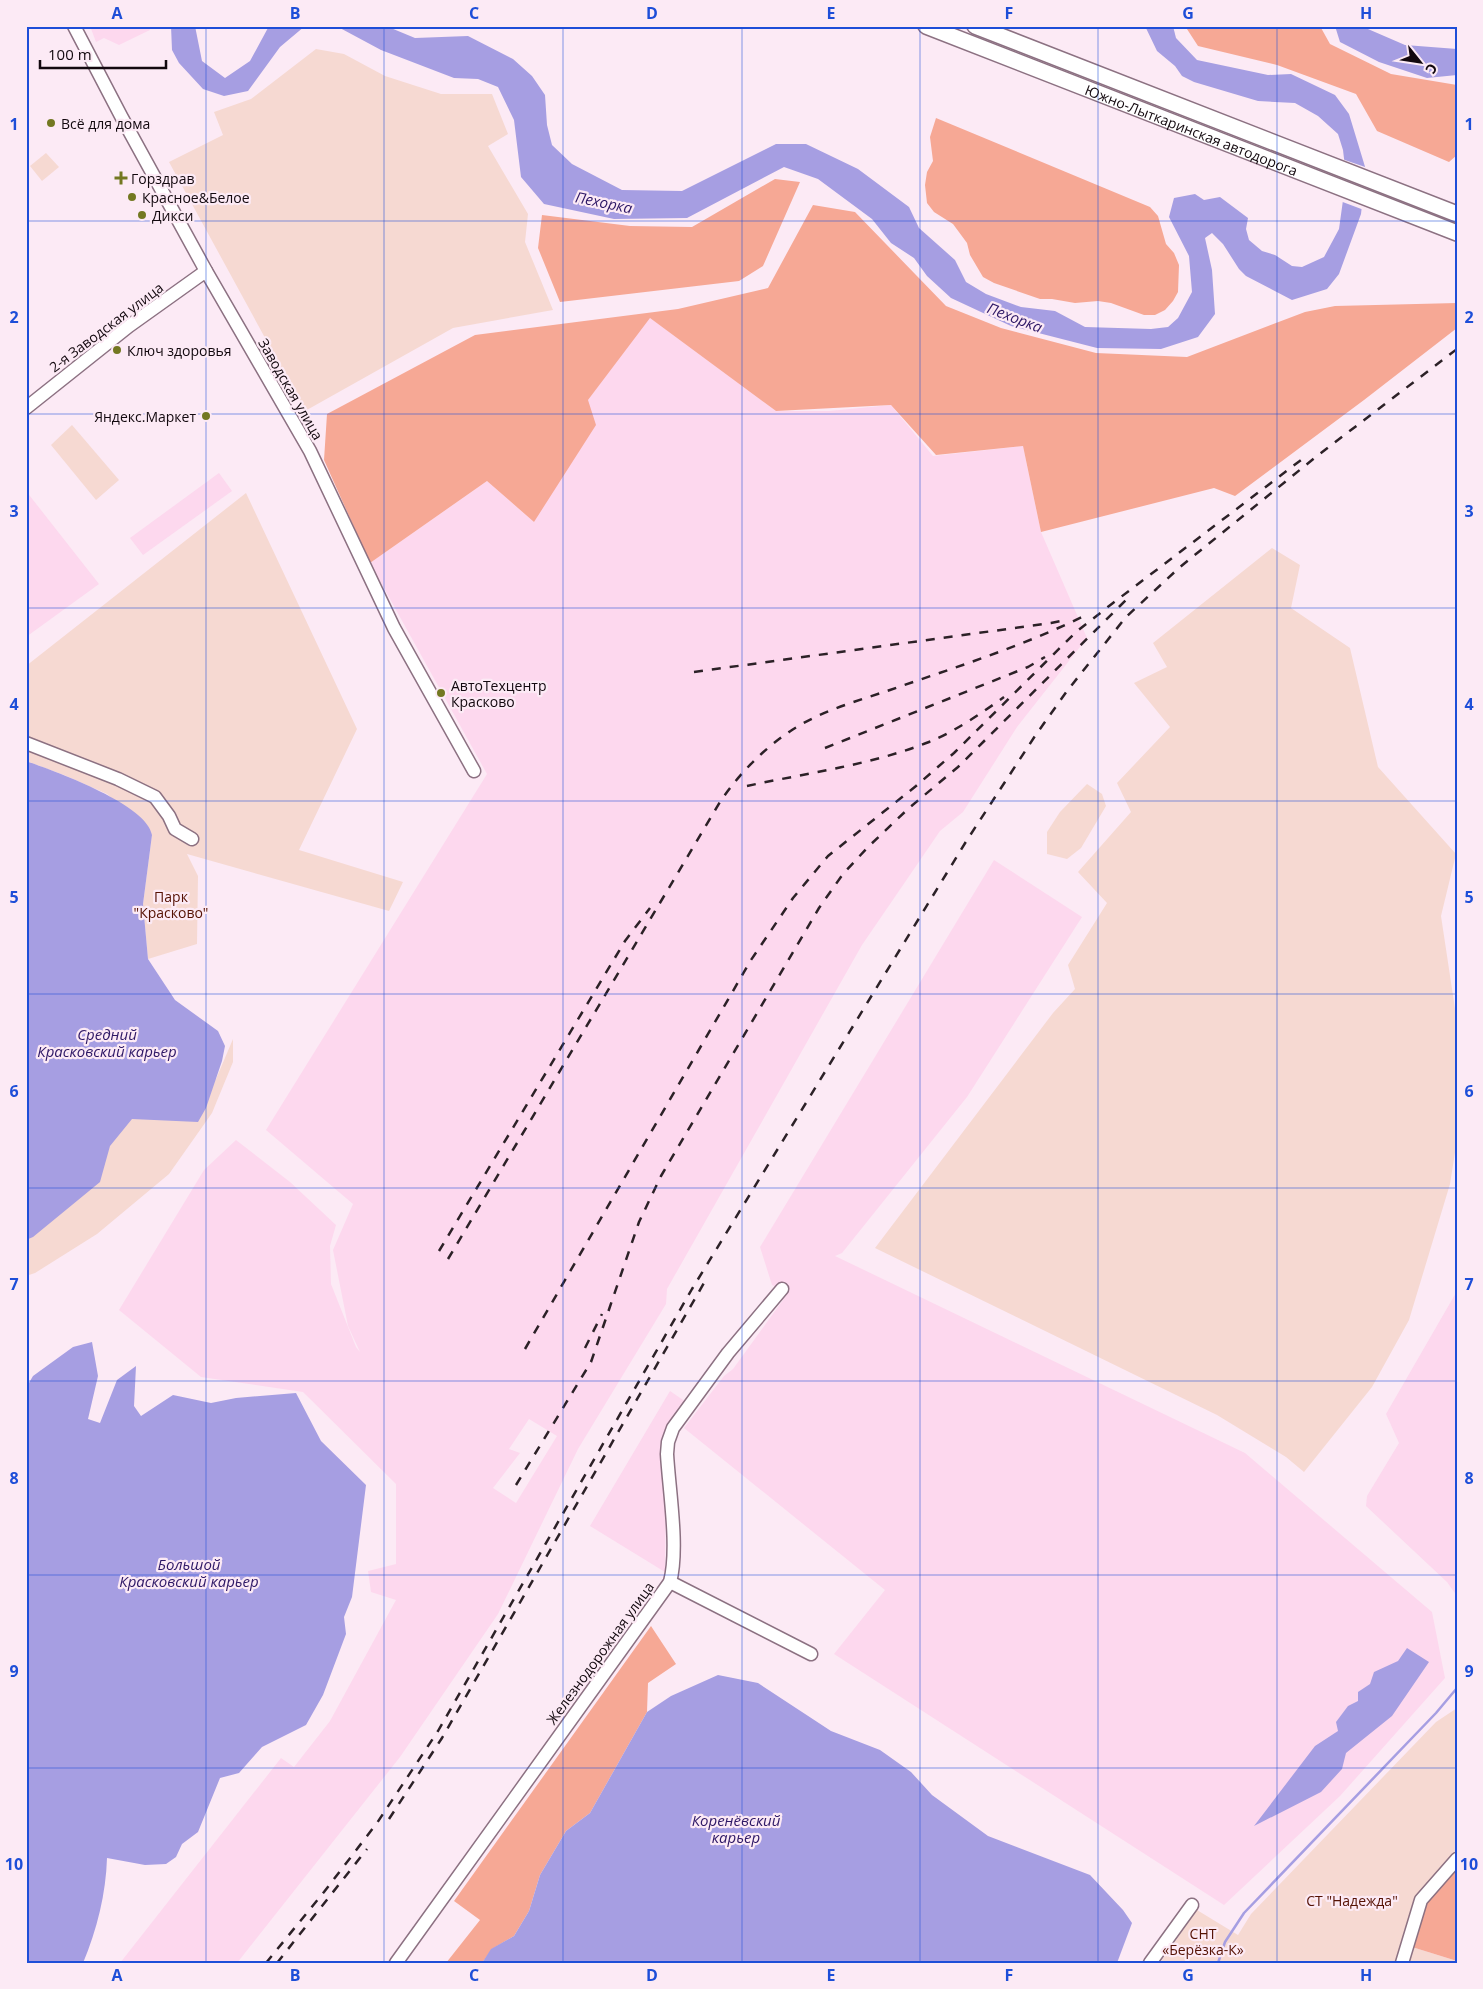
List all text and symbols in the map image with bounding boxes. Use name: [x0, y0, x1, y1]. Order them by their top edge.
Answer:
text: A: [111, 2, 123, 24]
text: B: [290, 2, 300, 24]
text: C: [469, 2, 479, 24]
text: D: [646, 2, 658, 24]
text: E: [827, 2, 836, 24]
text: F: [1005, 2, 1013, 24]
text: G: [1182, 2, 1194, 24]
text: H: [1360, 2, 1372, 24]
scale bar: [40, 38, 166, 70]
north arrow: [1396, 38, 1446, 88]
text: 100 m: [48, 44, 92, 64]
text: С: [1421, 60, 1442, 77]
street label: Южно-Лыткаринская автодорога: [1083, 80, 1301, 180]
text: 1: [9, 113, 19, 135]
text: 1: [1464, 113, 1474, 135]
place label: Всё для дома: [61, 114, 150, 133]
marker: Всё для дома: [45, 117, 57, 129]
place label: Горздрав: [131, 169, 194, 188]
marker: Горздрав: [115, 172, 127, 184]
water label: Пехорка: [574, 186, 635, 218]
place label: Красное&Белое: [142, 188, 250, 207]
marker: Красное&Белое: [126, 191, 138, 203]
place label: Дикси: [152, 206, 193, 225]
marker: Дикси: [136, 209, 148, 221]
street label: 2-я Заводская улица: [45, 278, 167, 376]
water label: Пехорка: [985, 297, 1046, 337]
text: 2: [9, 306, 19, 328]
text: 2: [1464, 306, 1474, 328]
street label: Заводская улица: [254, 335, 328, 443]
place label: Ключ здоровья: [127, 341, 232, 360]
marker: Ключ здоровья: [111, 344, 123, 356]
place label: Яндекс.Маркет: [94, 407, 196, 426]
marker: Яндекс.Маркет: [200, 410, 212, 422]
text: 3: [9, 500, 19, 522]
text: 3: [1464, 500, 1474, 522]
place label: АвтоТехцентр Красково: [451, 676, 546, 711]
marker: АвтоТехцентр Красково: [435, 687, 447, 699]
text: 4: [9, 693, 19, 715]
text: 4: [1464, 693, 1474, 715]
text: 5: [9, 886, 19, 908]
text: 5: [1464, 886, 1474, 908]
park label: Парк "Красково": [134, 887, 208, 922]
water label: Средний Красковский карьер: [37, 1024, 177, 1061]
text: 6: [9, 1080, 19, 1102]
text: 6: [1464, 1080, 1474, 1102]
text: 7: [9, 1273, 19, 1295]
text: 7: [1464, 1273, 1474, 1295]
text: 8: [9, 1467, 19, 1489]
text: 8: [1464, 1467, 1474, 1489]
water label: Большой Красковский карьер: [119, 1554, 259, 1591]
street label: Железнодорожная улица: [542, 1578, 658, 1728]
text: 9: [9, 1660, 19, 1682]
text: 9: [1464, 1660, 1474, 1682]
water label: Коренёвский карьер: [692, 1810, 781, 1847]
text: 10: [5, 1853, 23, 1875]
text: 10: [1460, 1853, 1478, 1875]
park label: СТ "Надежда": [1306, 1891, 1398, 1910]
park label: СНТ «Берёзка-К»: [1162, 1924, 1244, 1959]
text: A: [111, 1964, 123, 1986]
text: B: [290, 1964, 300, 1986]
text: C: [469, 1964, 479, 1986]
text: D: [646, 1964, 658, 1986]
text: E: [827, 1964, 836, 1986]
text: F: [1005, 1964, 1013, 1986]
text: G: [1182, 1964, 1194, 1986]
text: H: [1360, 1964, 1372, 1986]

